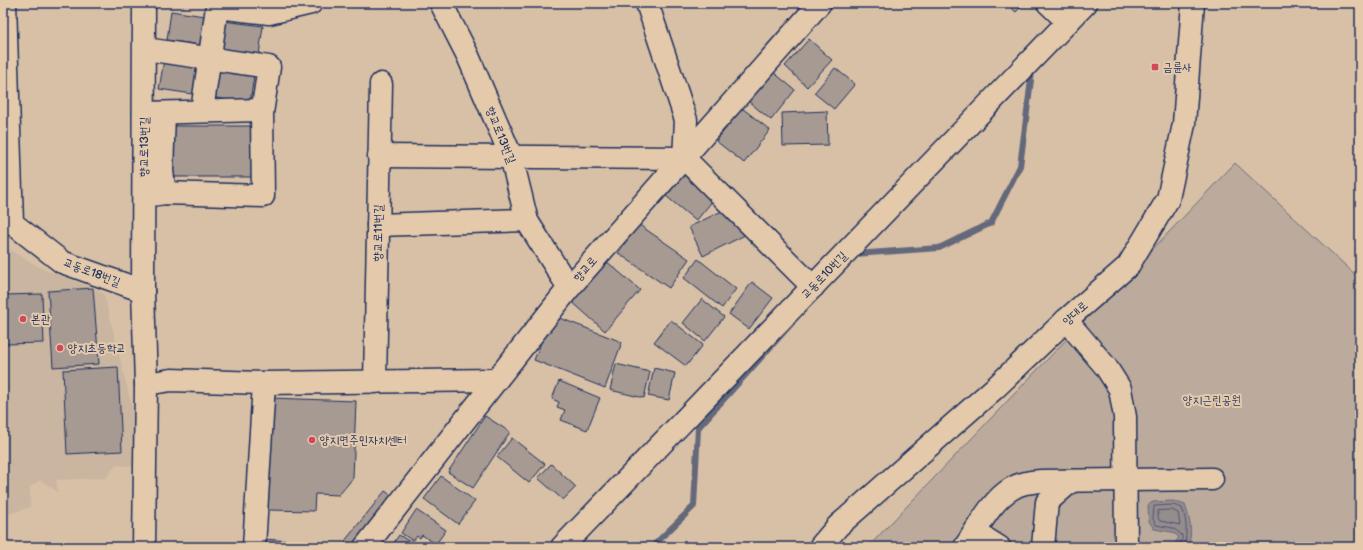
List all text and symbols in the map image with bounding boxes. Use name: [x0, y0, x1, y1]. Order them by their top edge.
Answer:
place label: 금륜사: [1163, 60, 1192, 75]
marker: 금륜사: [1150, 62, 1160, 72]
street label: 향교로13번길: [482, 104, 519, 166]
street label: 향교로13번길: [136, 116, 153, 177]
street label: 향교로11번길: [370, 204, 387, 262]
street label: 교동로10번길: [798, 248, 851, 302]
street label: 향교로: [570, 253, 601, 285]
street label: 교동로18번길: [61, 255, 123, 290]
street label: 양대로: [1060, 298, 1091, 329]
place label: 본관: [31, 312, 51, 327]
marker: 본관: [18, 314, 28, 324]
place label: 양지초등학교: [68, 341, 126, 356]
marker: 양지초등학교: [55, 343, 65, 353]
park label: 양지근린공원: [1183, 393, 1241, 408]
place label: 양지면주민자치센터: [320, 433, 407, 448]
marker: 양지면주민자치센터: [307, 435, 317, 445]

